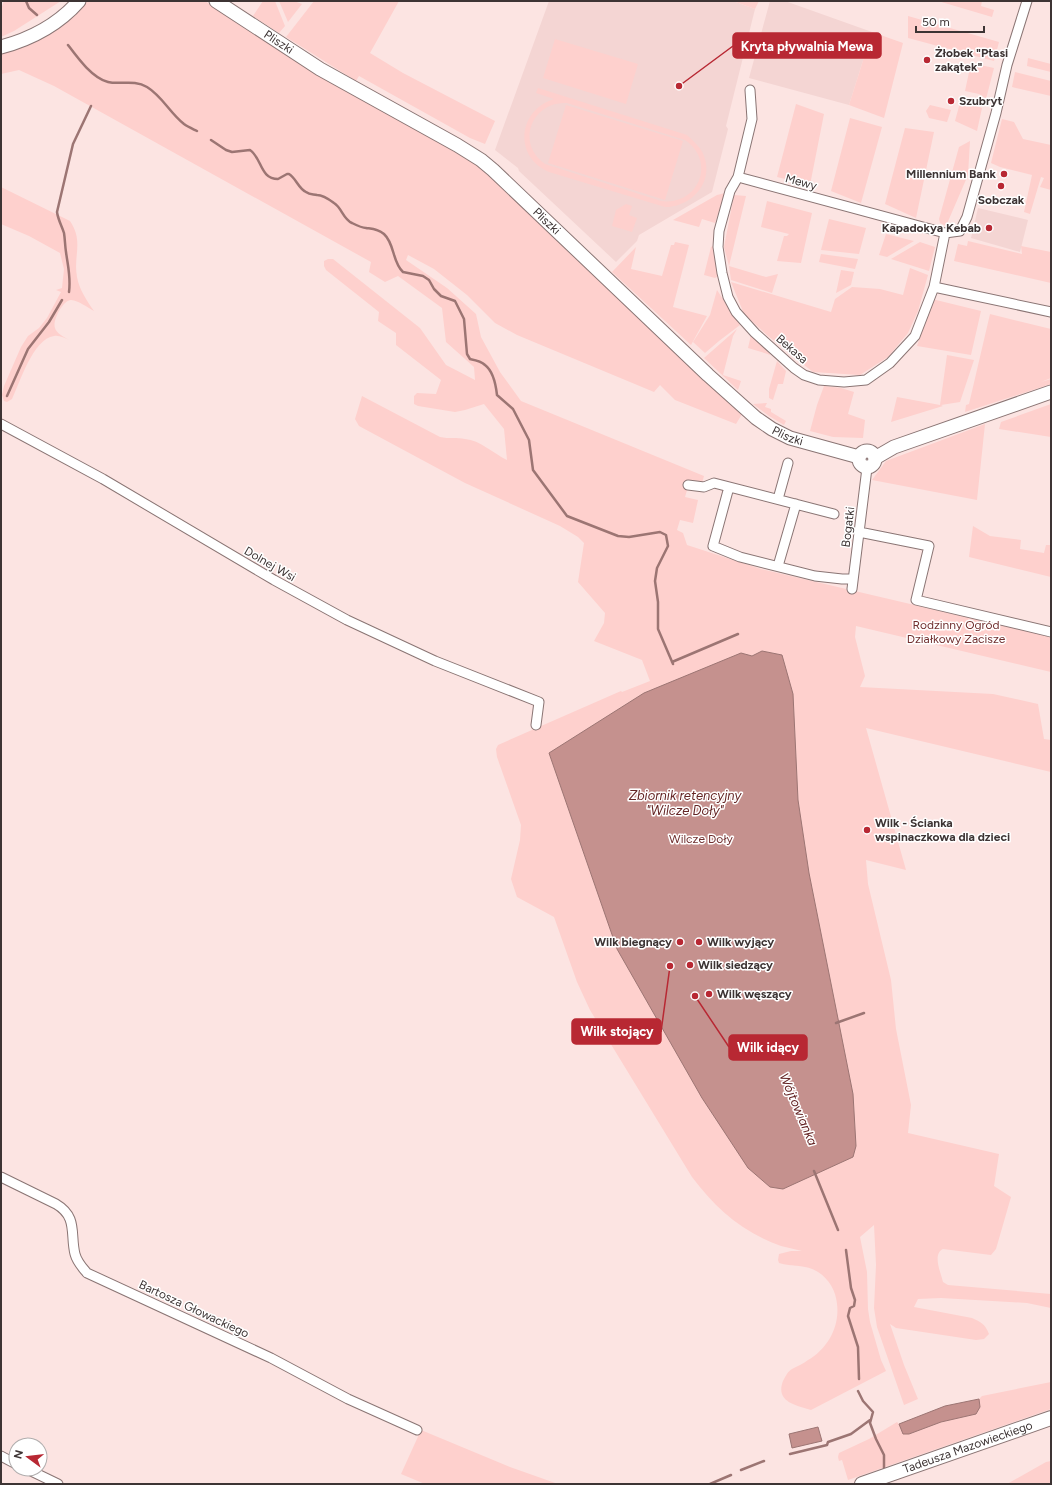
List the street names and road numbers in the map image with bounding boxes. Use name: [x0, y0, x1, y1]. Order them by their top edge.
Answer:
street label: Pliszki: [261, 27, 296, 57]
street label: Mewy: [784, 171, 819, 193]
street label: Pliszki: [530, 205, 563, 237]
street label: Bekasa: [773, 331, 811, 367]
street label: Pliszki: [770, 423, 805, 448]
street label: Bogatki: [839, 506, 857, 548]
street label: Dolnej Wsi: [242, 544, 298, 584]
street label: Bartosza Głowackiego: [137, 1277, 251, 1341]
street label: Tadeusza Mazowieckiego: [901, 1418, 1034, 1476]

